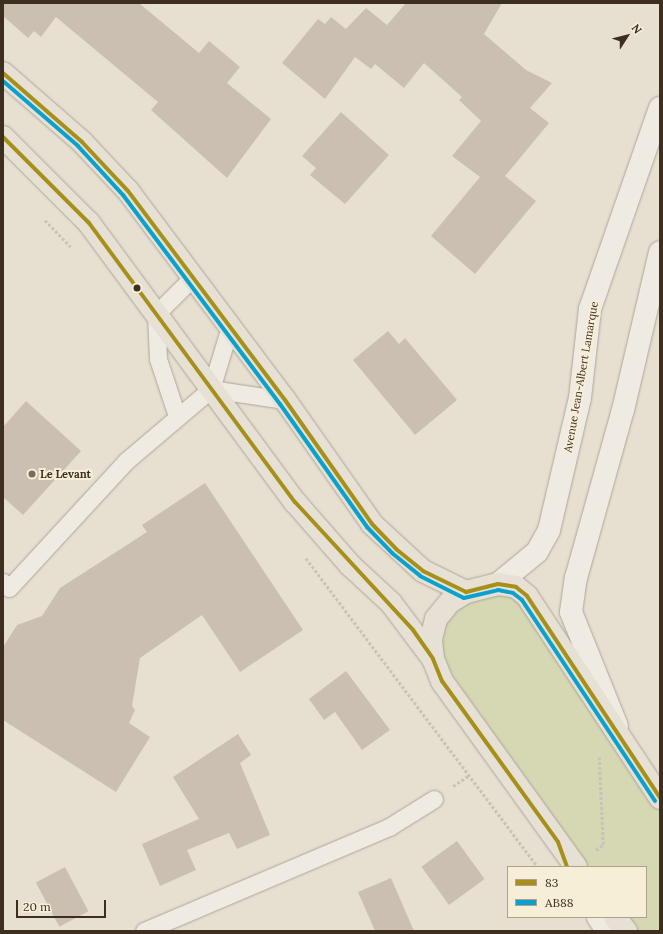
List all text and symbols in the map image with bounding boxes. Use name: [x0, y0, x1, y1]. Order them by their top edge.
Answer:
north arrow: [607, 16, 647, 56]
text: N: [629, 21, 645, 36]
unlabelled marker: [132, 283, 142, 293]
street label: Avenue Jean-Albert Lamarque: [561, 300, 601, 454]
place label: Le Levant: [40, 467, 91, 481]
marker: Le Levant: [27, 469, 37, 479]
legend: [507, 866, 647, 918]
text: 83: [545, 875, 558, 890]
scale bar: [18, 892, 108, 918]
text: AB88: [545, 895, 573, 910]
text: 20 m: [23, 899, 51, 914]

